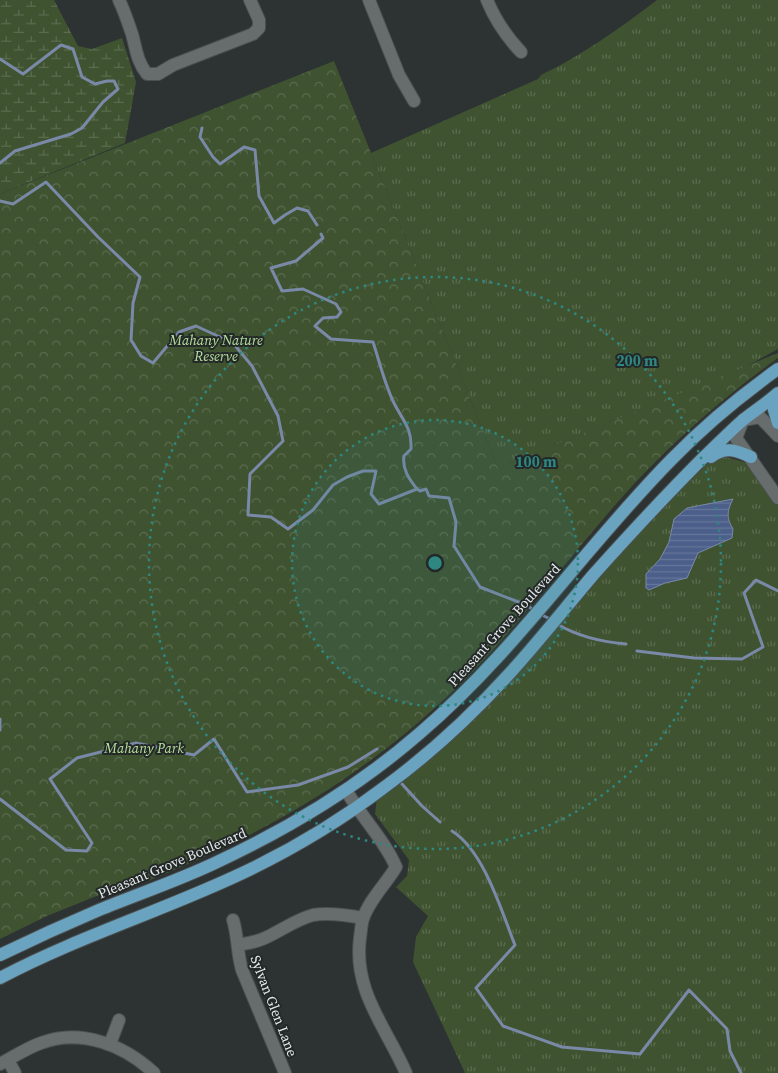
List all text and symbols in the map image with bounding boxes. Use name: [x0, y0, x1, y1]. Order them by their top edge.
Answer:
park label: Mahany Nature Reserve: [168, 330, 263, 366]
text: 200 m: [616, 350, 658, 371]
text: 100 m: [515, 451, 557, 472]
centre of rings: [426, 554, 444, 572]
street label: Pleasant Grove Boulevard: [443, 559, 565, 691]
park label: Mahany Park: [103, 738, 184, 758]
street label: Pleasant Grove Boulevard: [95, 823, 249, 903]
street label: Sylvan Glen Lane: [245, 952, 303, 1060]

